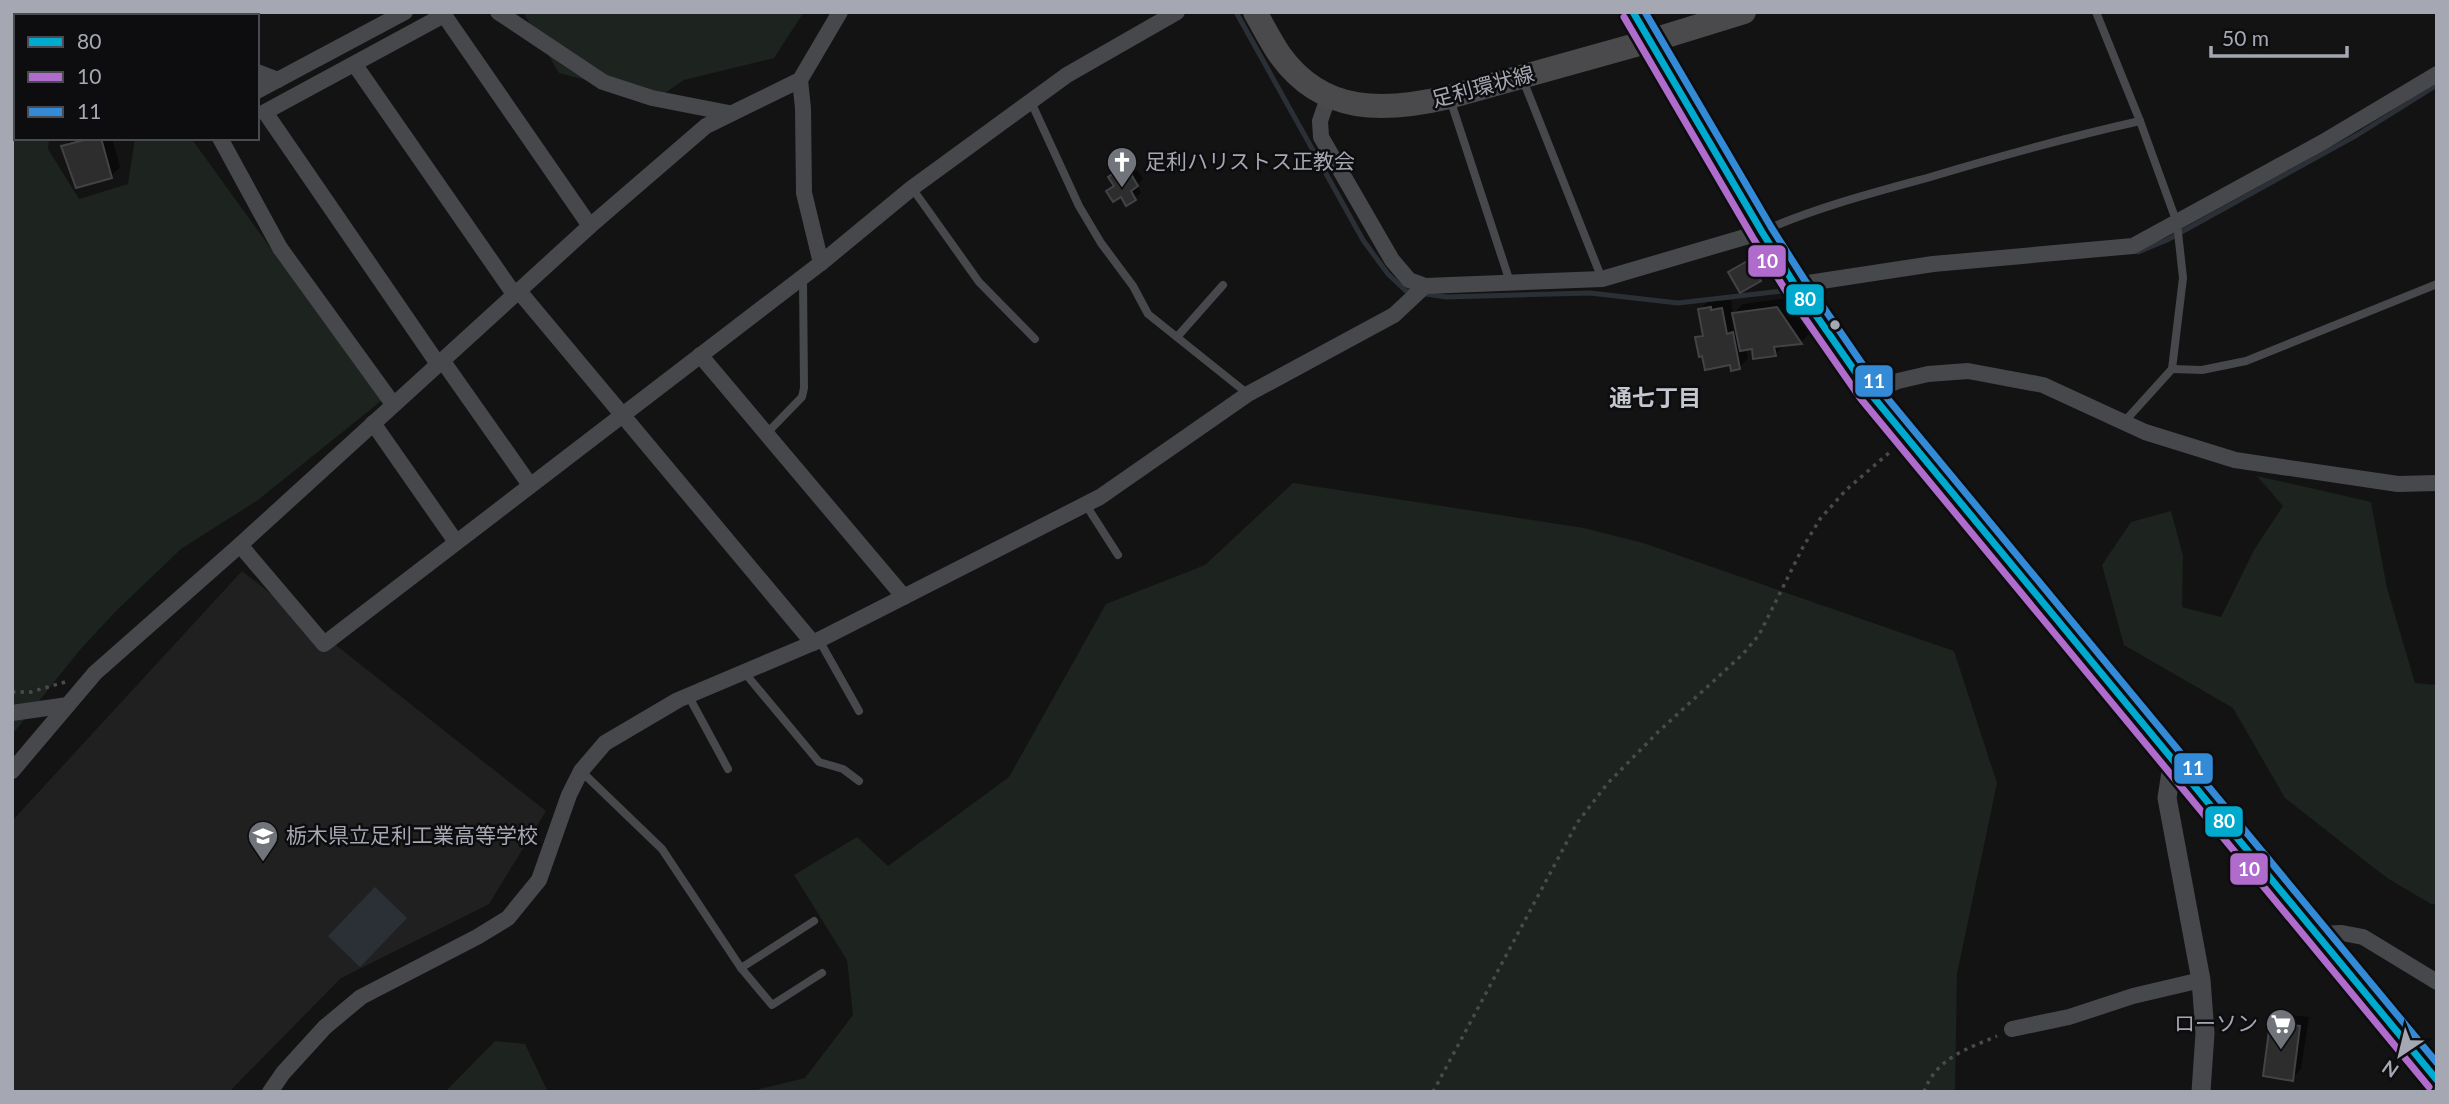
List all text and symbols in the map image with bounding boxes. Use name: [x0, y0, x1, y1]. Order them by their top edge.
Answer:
legend: [14, 14, 259, 140]
scale bar: [2211, 14, 2348, 58]
text: 50 m: [2222, 25, 2269, 50]
text: 80: [77, 28, 101, 53]
street label: 足利環状線: [1429, 60, 1537, 111]
text: 10: [77, 63, 101, 88]
text: 11: [77, 98, 101, 123]
church icon: 足利ハリストス正教会: [1105, 145, 1139, 189]
place label: 足利ハリストス正教会: [1145, 148, 1355, 173]
line badge: 10: [1747, 244, 1787, 278]
text: 10: [1756, 249, 1778, 272]
line badge: 80: [1785, 283, 1825, 316]
text: 80: [1794, 287, 1816, 310]
unlabelled marker: [1828, 318, 1842, 332]
line badge: 11: [1854, 364, 1894, 398]
text: 11: [1863, 369, 1885, 392]
district label: 通七丁目: [1609, 383, 1701, 411]
line badge: 11: [2173, 752, 2214, 785]
text: 11: [2182, 756, 2204, 779]
line badge: 80: [2204, 805, 2244, 838]
text: 80: [2213, 809, 2235, 832]
school or university icon: 栃木県立足利工業高等学校: [246, 819, 280, 863]
place label: 栃木県立足利工業高等学校: [286, 822, 538, 847]
line badge: 10: [2229, 852, 2269, 886]
text: 10: [2238, 857, 2260, 880]
supermarket icon: ローソン: [2264, 1007, 2298, 1051]
place label: ローソン: [2174, 1010, 2258, 1035]
north arrow: [2365, 1020, 2435, 1090]
text: N: [2377, 1056, 2403, 1083]

